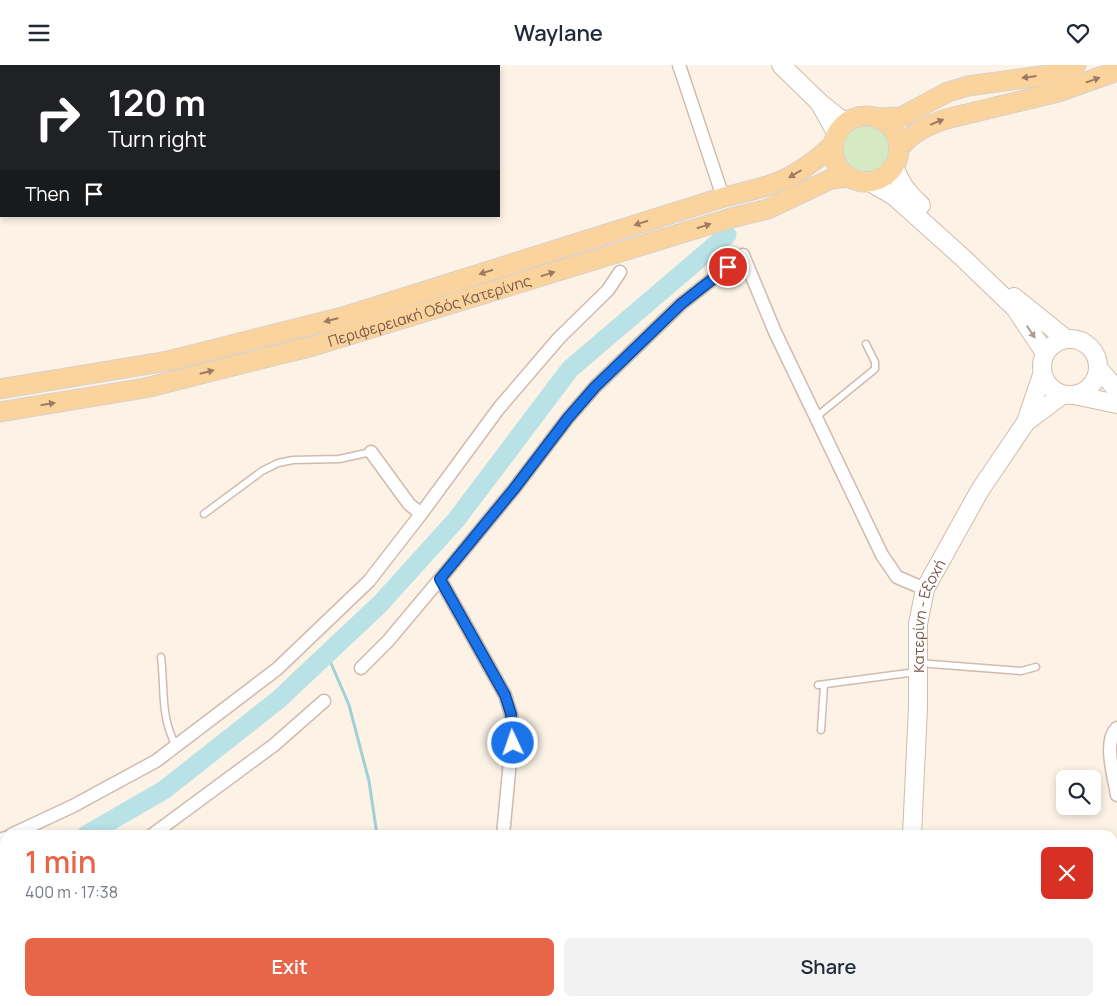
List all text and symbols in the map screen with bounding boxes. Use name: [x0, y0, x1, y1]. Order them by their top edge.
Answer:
text: Waylane: [514, 18, 603, 48]
icon: menu: [25, 19, 53, 47]
icon: heart: [1064, 19, 1092, 47]
one-way arrow: [1021, 73, 1037, 81]
one-way arrow: [1086, 76, 1101, 84]
text: 120 m: [108, 79, 206, 127]
icon: right: [25, 85, 90, 150]
one-way arrow: [929, 118, 944, 126]
text: Turn right: [108, 124, 206, 154]
one-way arrow: [789, 170, 802, 179]
icon: arrive: [80, 180, 108, 208]
text: Then: [25, 181, 70, 207]
one-way arrow: [633, 219, 648, 227]
one-way arrow: [696, 222, 711, 229]
pin: [707, 246, 749, 288]
icon: arrive: [714, 253, 742, 281]
one-way arrow: [478, 268, 493, 276]
street label: Περιφερειακή Οδός Κατερίνης: [325, 269, 534, 351]
one-way arrow: [541, 269, 556, 277]
one-way arrow: [323, 316, 338, 324]
one-way arrow: [1026, 325, 1036, 339]
one-way arrow: [200, 368, 215, 376]
one-way arrow: [40, 400, 56, 408]
street label: Κατερίνη - Εξοχή: [907, 555, 950, 673]
position arrow: [486, 716, 538, 768]
map controls: [1056, 770, 1101, 815]
button: search: [1056, 770, 1101, 815]
text: 1 min: [25, 841, 97, 882]
button: close: [1041, 847, 1093, 899]
text: 400 m · 17:38: [25, 881, 118, 903]
button: Exit: [25, 938, 554, 996]
button: Share: [564, 938, 1093, 996]

